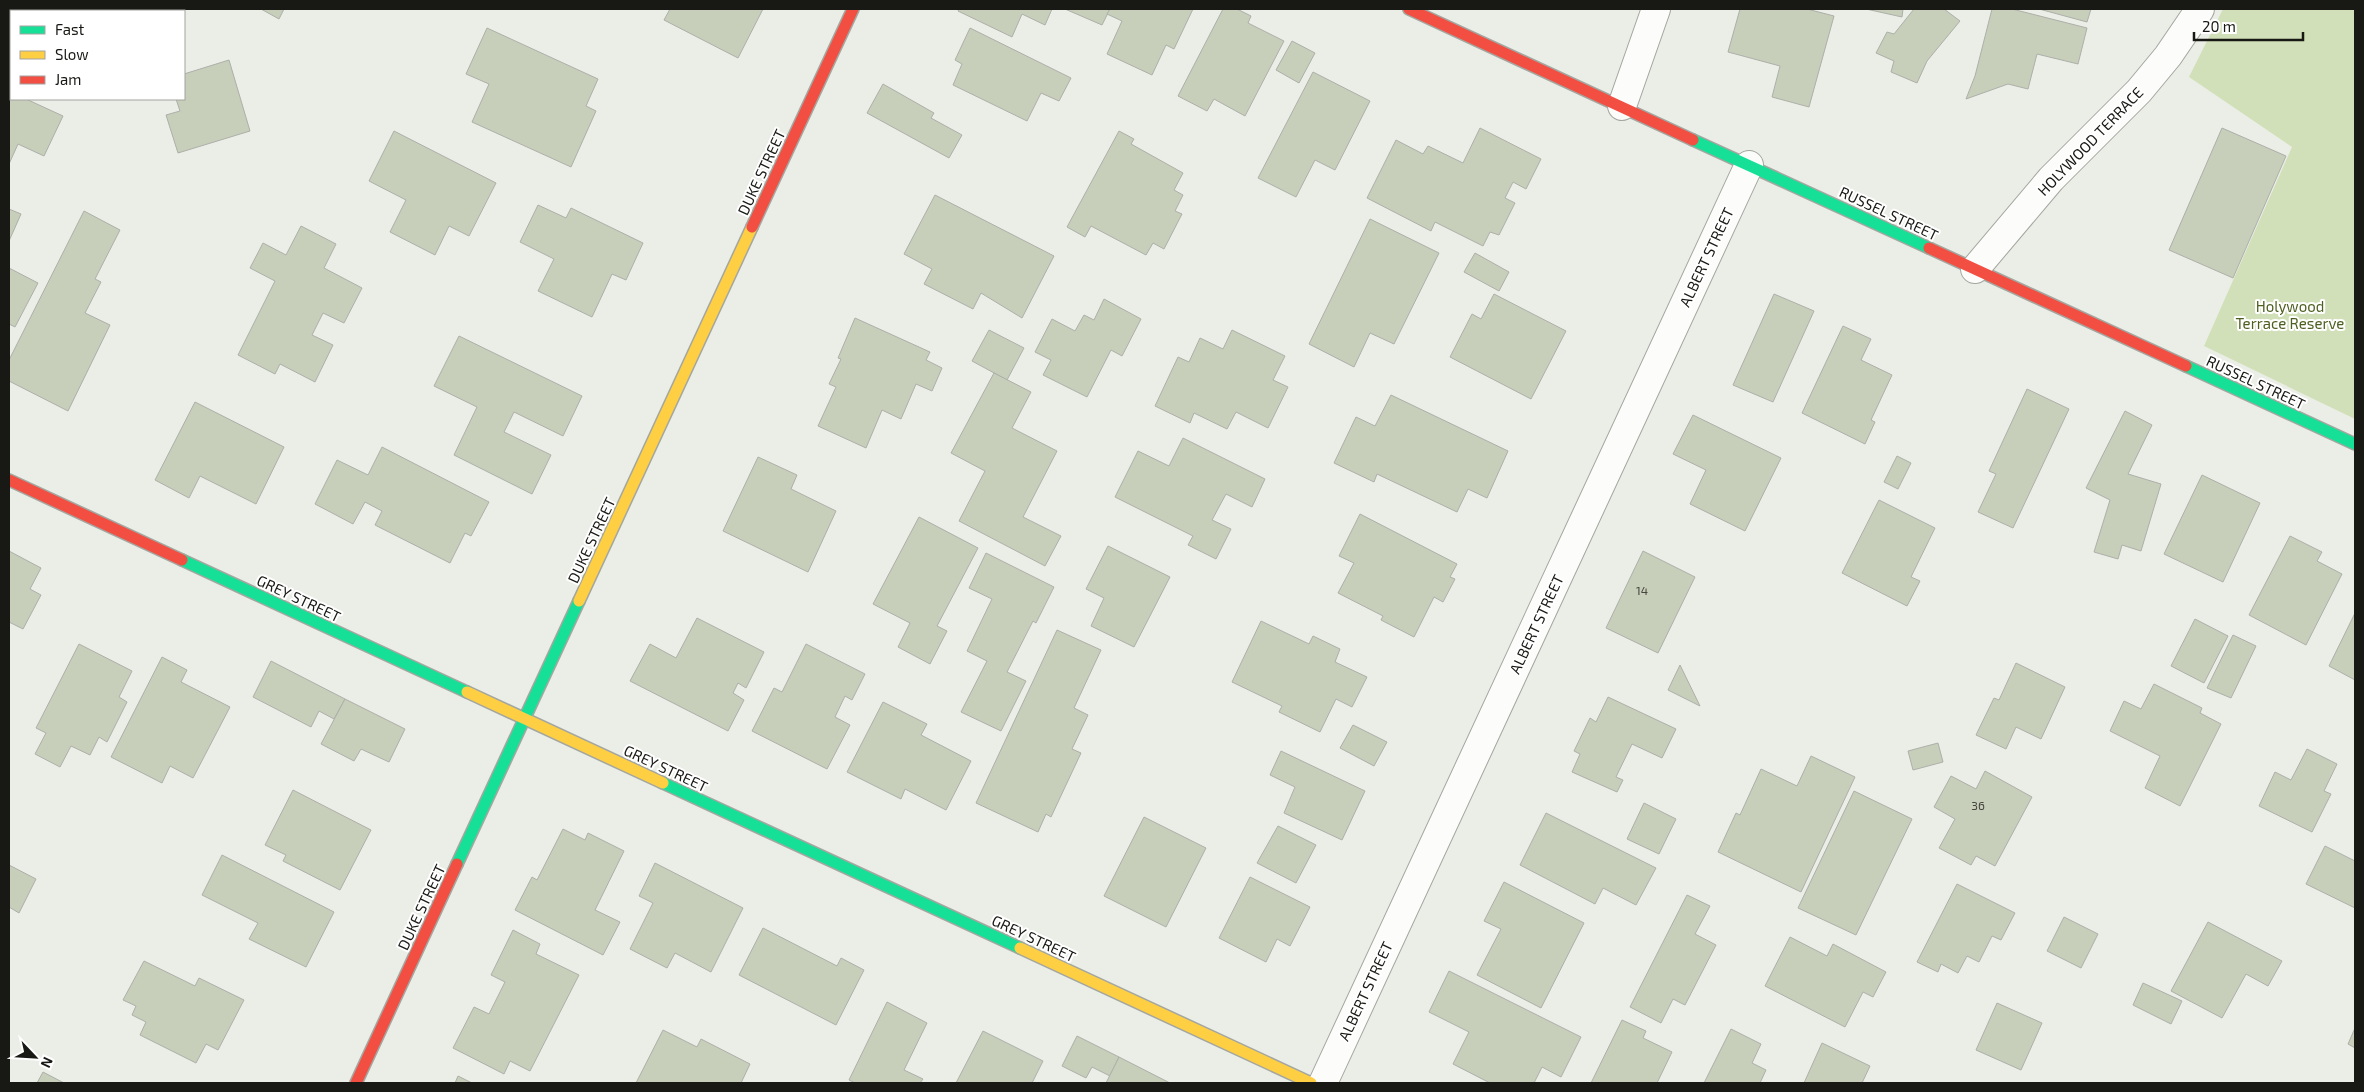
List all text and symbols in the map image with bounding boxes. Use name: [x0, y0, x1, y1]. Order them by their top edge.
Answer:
legend: [10, 10, 185, 100]
scale bar: [2194, 10, 2303, 42]
text: 20 m: [2202, 17, 2236, 35]
text: Fast: [55, 20, 85, 38]
text: Slow: [55, 45, 89, 63]
text: Jam: [55, 70, 81, 88]
street label: HOLYWOOD TERRACE: [2034, 83, 2146, 199]
street label: DUKE STREET: [733, 126, 789, 218]
street label: RUSSEL STREET: [1837, 182, 1942, 244]
street label: ALBERT STREET: [1675, 204, 1737, 310]
park label: Holywood Terrace Reserve: [2236, 297, 2344, 332]
street label: RUSSEL STREET: [2204, 351, 2309, 413]
street label: DUKE STREET: [563, 494, 619, 586]
street label: GREY STREET: [254, 571, 344, 625]
street label: ALBERT STREET: [1505, 571, 1567, 677]
house number: 14: [1636, 583, 1648, 597]
street label: GREY STREET: [621, 741, 711, 795]
house number: 36: [1971, 798, 1985, 812]
street label: DUKE STREET: [393, 861, 449, 953]
street label: GREY STREET: [989, 911, 1079, 965]
street label: ALBERT STREET: [1334, 938, 1396, 1044]
north arrow: [10, 1032, 60, 1082]
text: N: [37, 1055, 57, 1071]

